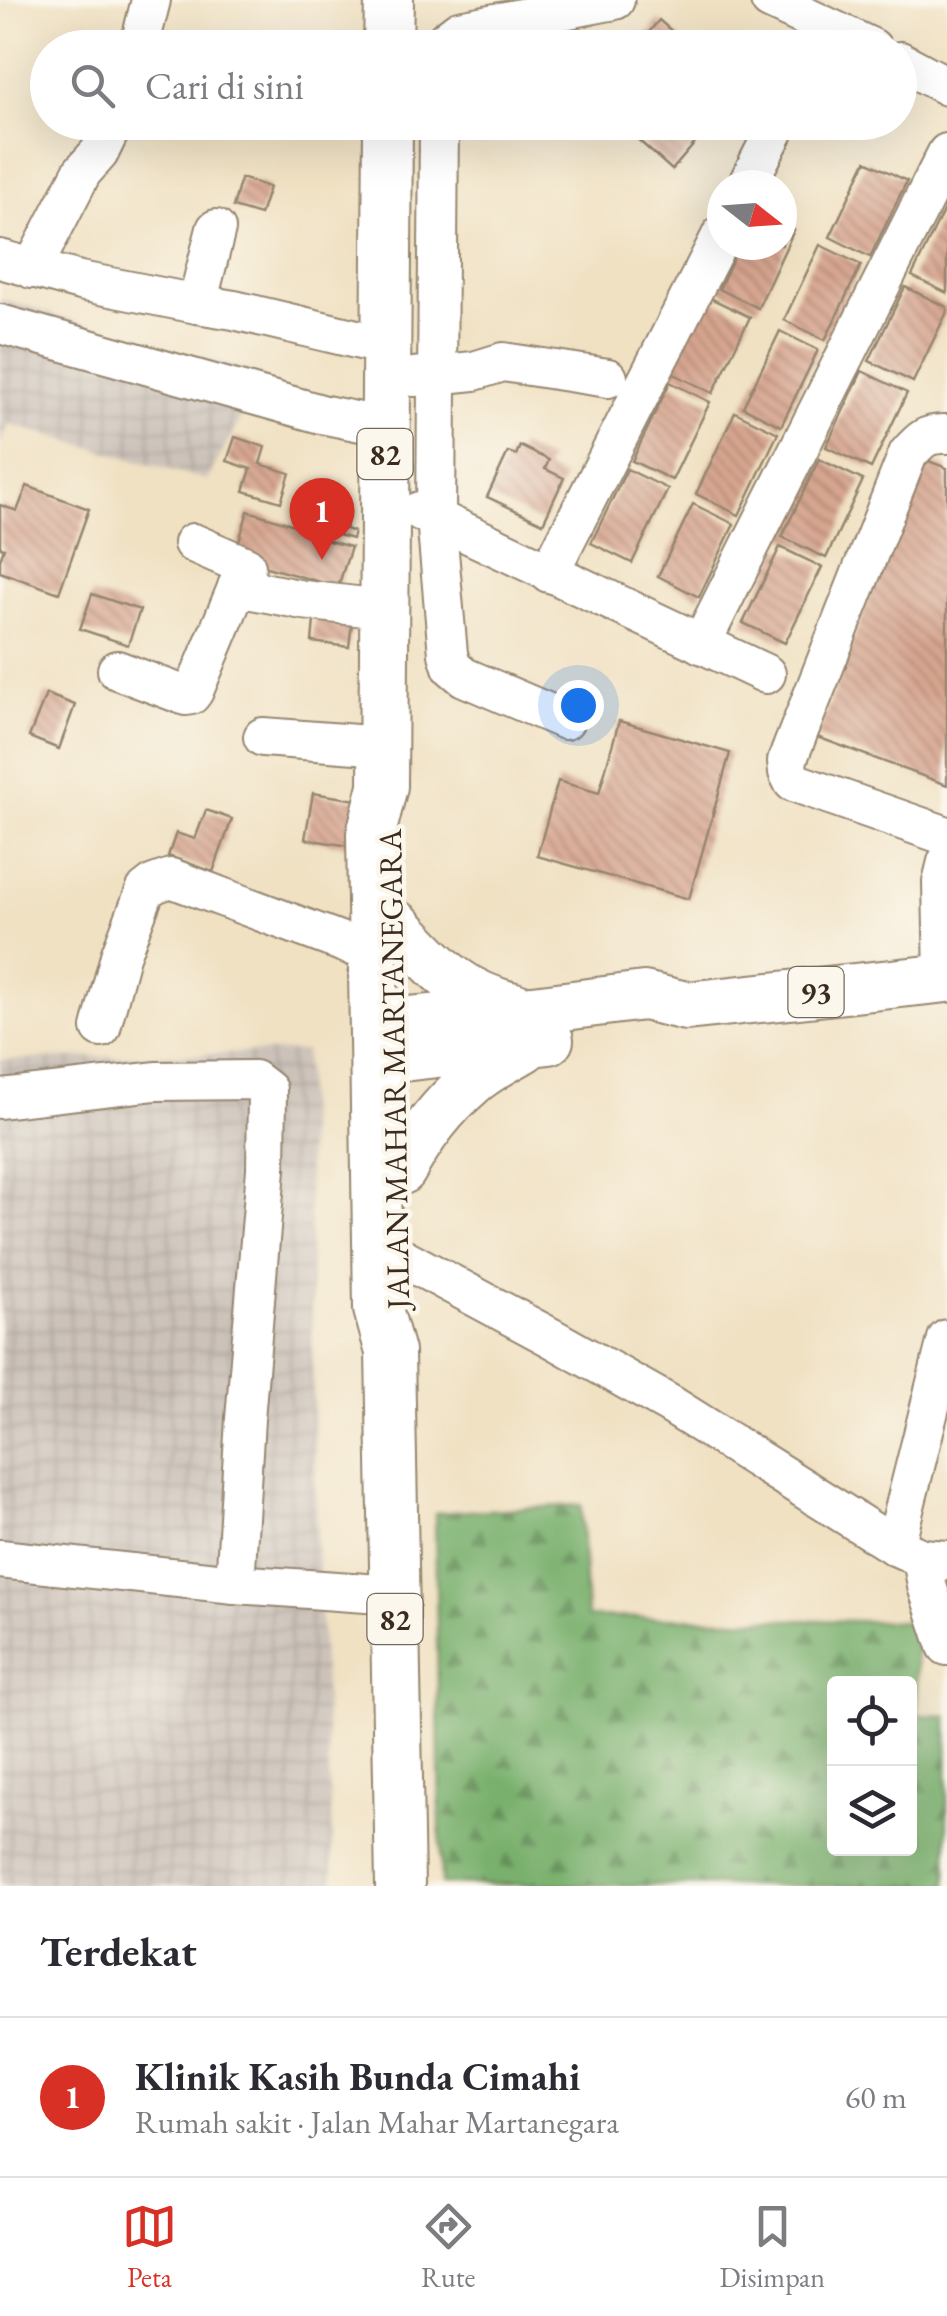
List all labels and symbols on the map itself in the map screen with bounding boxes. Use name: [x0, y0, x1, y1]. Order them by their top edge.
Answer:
north arrow: [707, 170, 797, 260]
road number: 82: [358, 429, 412, 479]
pin: 1: [290, 478, 354, 560]
your location: [553, 680, 604, 731]
street label: JALAN MAHAR MARTANEGARA: [369, 828, 419, 1313]
road number: 93: [788, 967, 844, 1017]
road number: 82: [368, 1594, 422, 1644]

